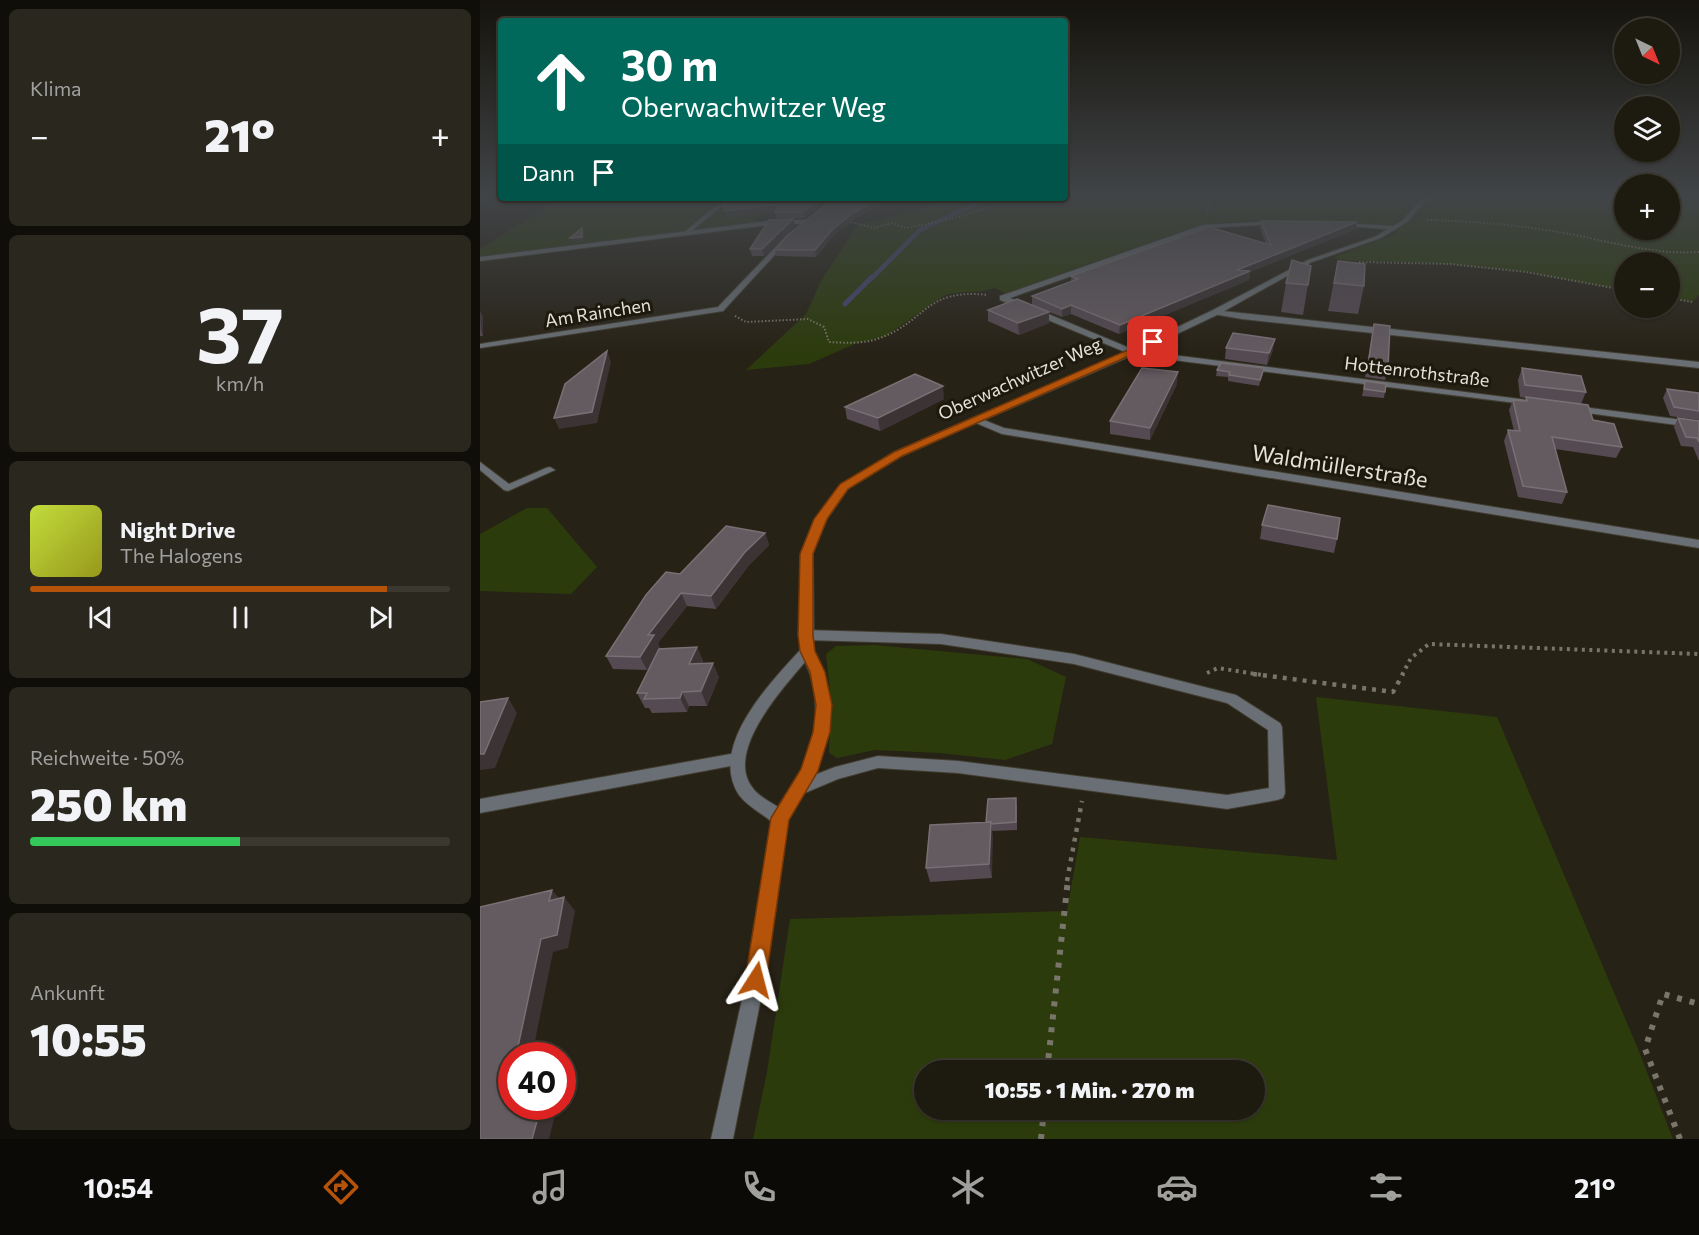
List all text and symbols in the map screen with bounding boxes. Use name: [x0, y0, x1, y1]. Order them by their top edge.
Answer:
north arrow: [1614, 18, 1680, 84]
map controls: [1614, 18, 1680, 318]
text: 30 m: [621, 38, 718, 90]
icon: ahead: [522, 42, 600, 120]
text: Klima: [30, 76, 82, 100]
text: Oberwachwitzer Weg: [621, 90, 886, 123]
button: layers: [1614, 96, 1680, 162]
text: 21°: [204, 106, 275, 161]
text: −: [30, 114, 49, 155]
text: +: [431, 114, 450, 155]
icon: arrive: [587, 156, 620, 189]
text: Dann: [522, 159, 575, 186]
button: +: [1614, 174, 1680, 240]
button: −: [1614, 252, 1680, 318]
text: 37: [196, 284, 284, 379]
street label: Am Rainchen: [543, 293, 652, 331]
pin: [1127, 316, 1178, 367]
icon: arrive: [1136, 325, 1169, 358]
street label: Oberwachwitzer Weg: [934, 332, 1105, 424]
street label: Hottenrothstraße: [1343, 351, 1491, 391]
text: km/h: [216, 371, 264, 395]
street label: Waldmüllerstraße: [1250, 438, 1430, 493]
text: Night Drive: [120, 516, 235, 543]
text: The Halogens: [120, 543, 243, 567]
icon: previous: [84, 601, 117, 634]
icon: pause: [224, 601, 257, 634]
icon: next: [364, 601, 397, 634]
text: Reichweite · 50%: [30, 745, 184, 769]
text: 250 km: [30, 775, 187, 830]
position arrow: [724, 948, 788, 1012]
text: Ankunft: [30, 980, 105, 1004]
text: 10:55: [30, 1010, 147, 1065]
speed limit sign: 40: [498, 1042, 576, 1120]
text: 10:55 · 1 Min. · 270 m: [984, 1076, 1195, 1103]
icon: directions: [320, 1166, 362, 1208]
icon: music: [529, 1166, 571, 1208]
icon: phone: [738, 1166, 780, 1208]
icon: climate: [947, 1166, 989, 1208]
icon: car: [1156, 1166, 1198, 1208]
icon: filters: [1365, 1166, 1407, 1208]
text: 10:54: [84, 1171, 153, 1204]
text: 21°: [1574, 1171, 1615, 1204]

